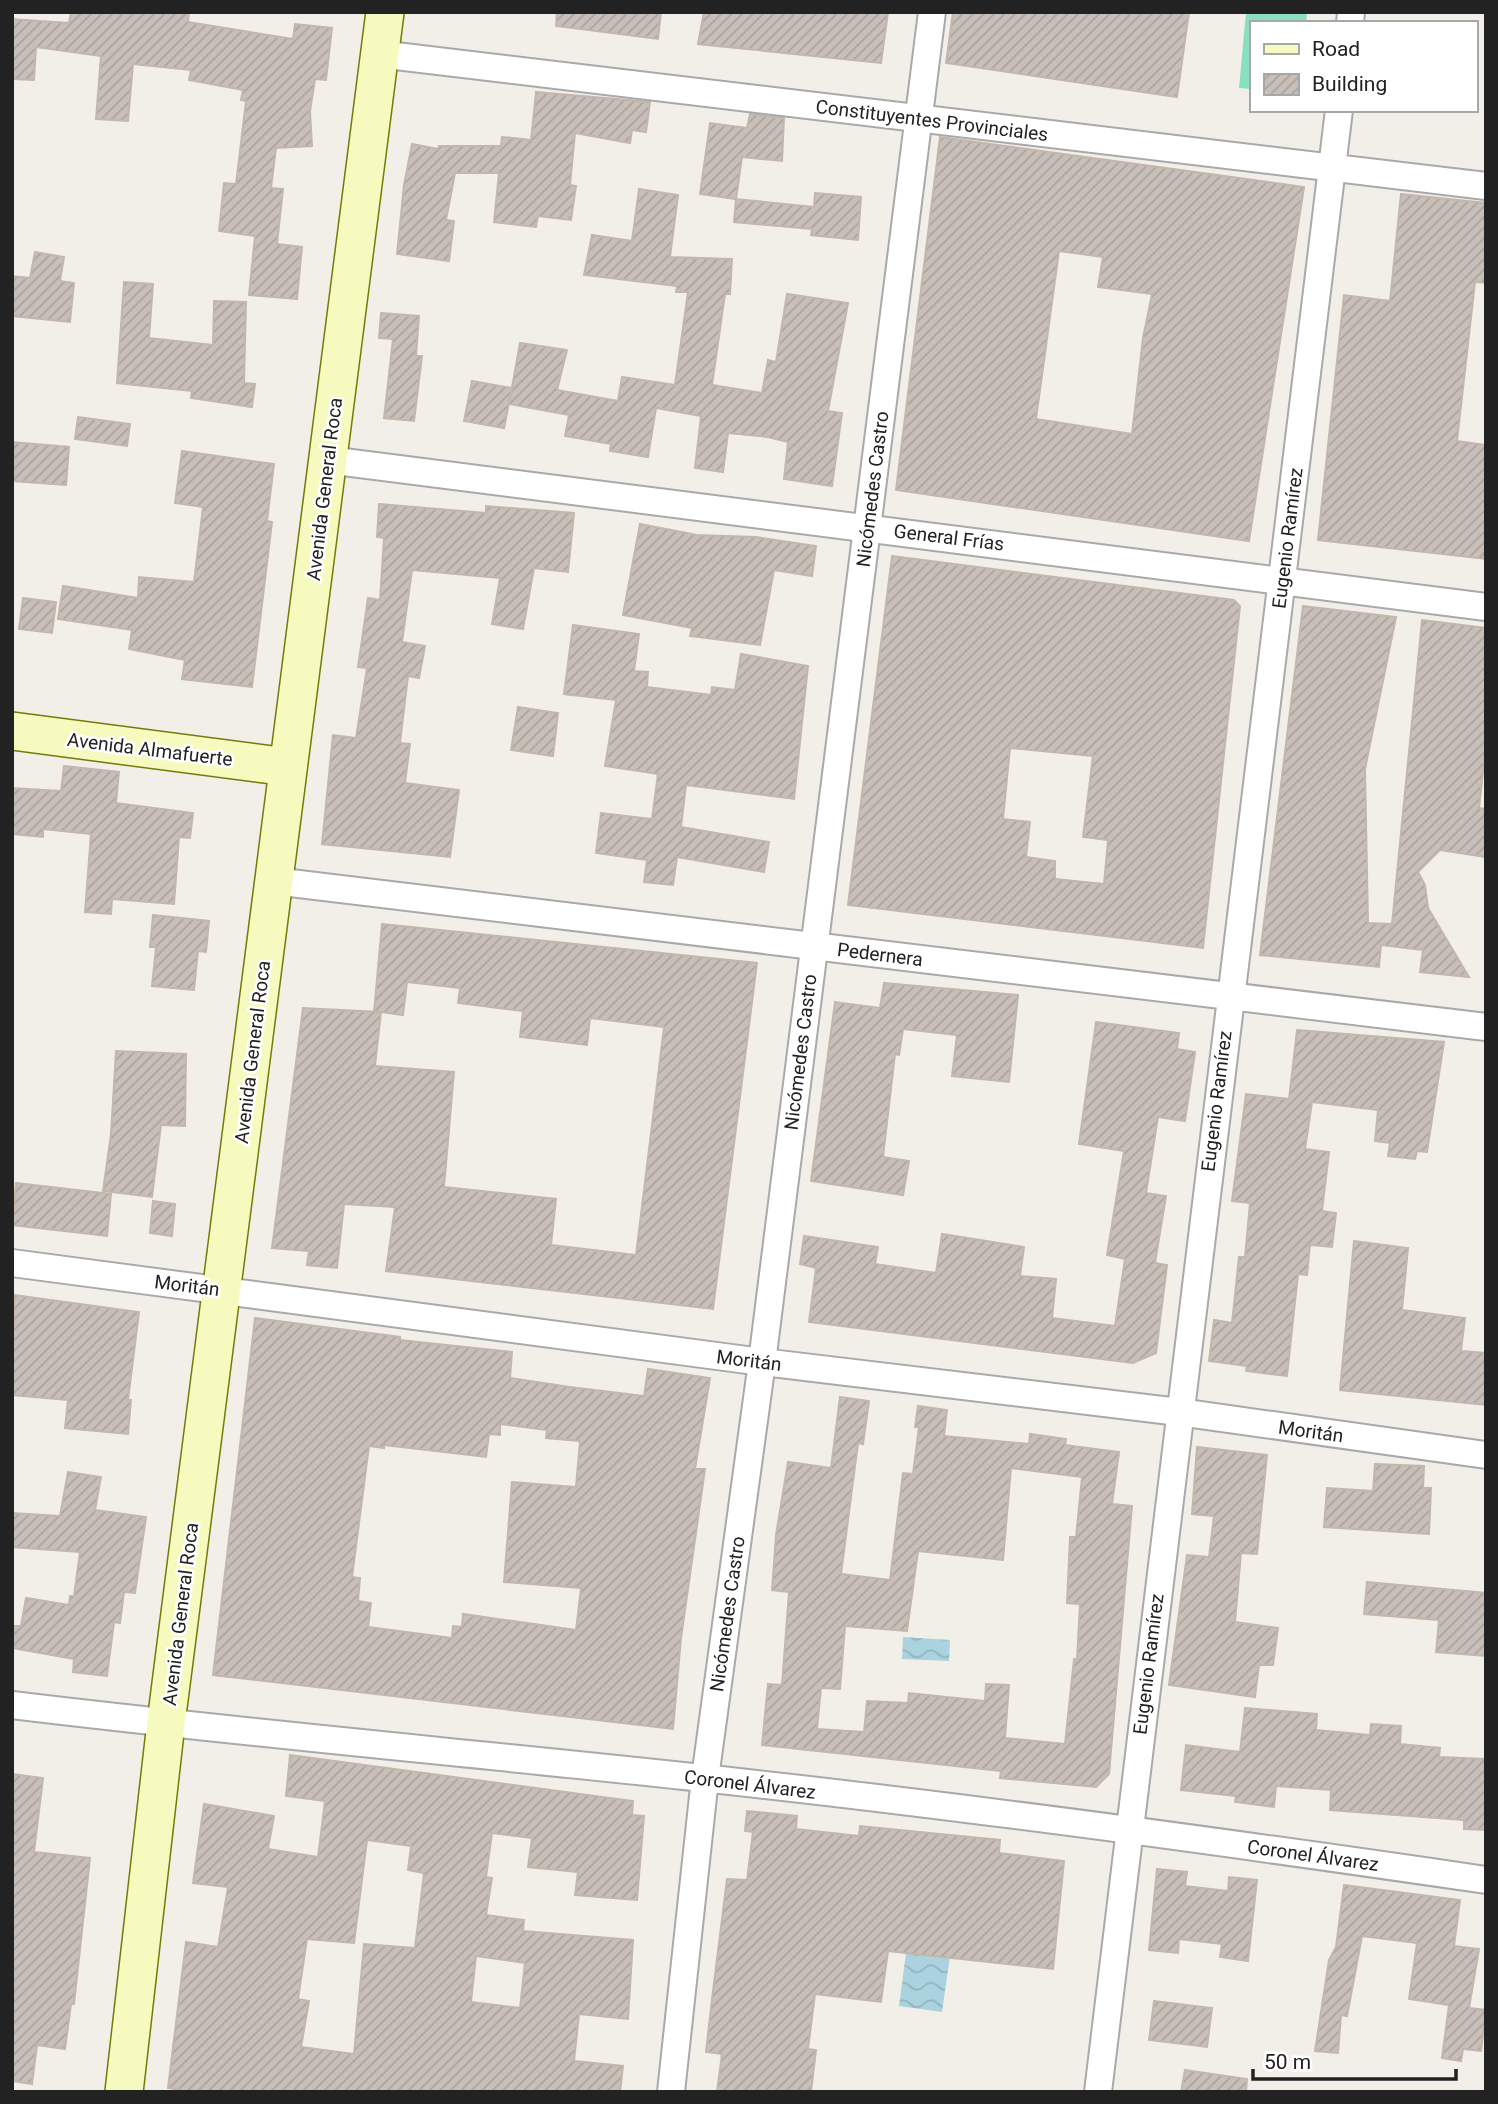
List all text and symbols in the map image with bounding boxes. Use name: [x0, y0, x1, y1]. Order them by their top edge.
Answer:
legend: [1250, 21, 1477, 112]
text: Road: [1312, 37, 1360, 61]
text: Building: [1312, 72, 1387, 96]
street label: Constituyentes Provinciales: [814, 95, 1049, 146]
street label: Avenida General Roca: [302, 396, 347, 582]
street label: Nicómedes Castro: [852, 410, 893, 568]
street label: Eugenio Ramírez: [1267, 466, 1308, 610]
street label: General Frías: [893, 519, 1005, 556]
street label: Avenida Almafuerte: [66, 728, 234, 771]
street label: Pedernera: [836, 938, 924, 971]
street label: Avenida General Roca: [230, 959, 275, 1145]
street label: Nicómedes Castro: [780, 973, 821, 1131]
street label: Eugenio Ramírez: [1196, 1029, 1237, 1173]
street label: Moritán: [153, 1270, 221, 1301]
street label: Moritán: [715, 1345, 783, 1376]
street label: Moritán: [1277, 1416, 1345, 1447]
street label: Avenida General Roca: [158, 1521, 203, 1707]
street label: Nicómedes Castro: [705, 1535, 750, 1693]
street label: Eugenio Ramírez: [1128, 1592, 1169, 1736]
street label: Coronel Álvarez: [683, 1765, 817, 1804]
street label: Coronel Álvarez: [1246, 1835, 1380, 1876]
scale bar: [1253, 2038, 1456, 2082]
text: 50 m: [1264, 2050, 1311, 2074]

